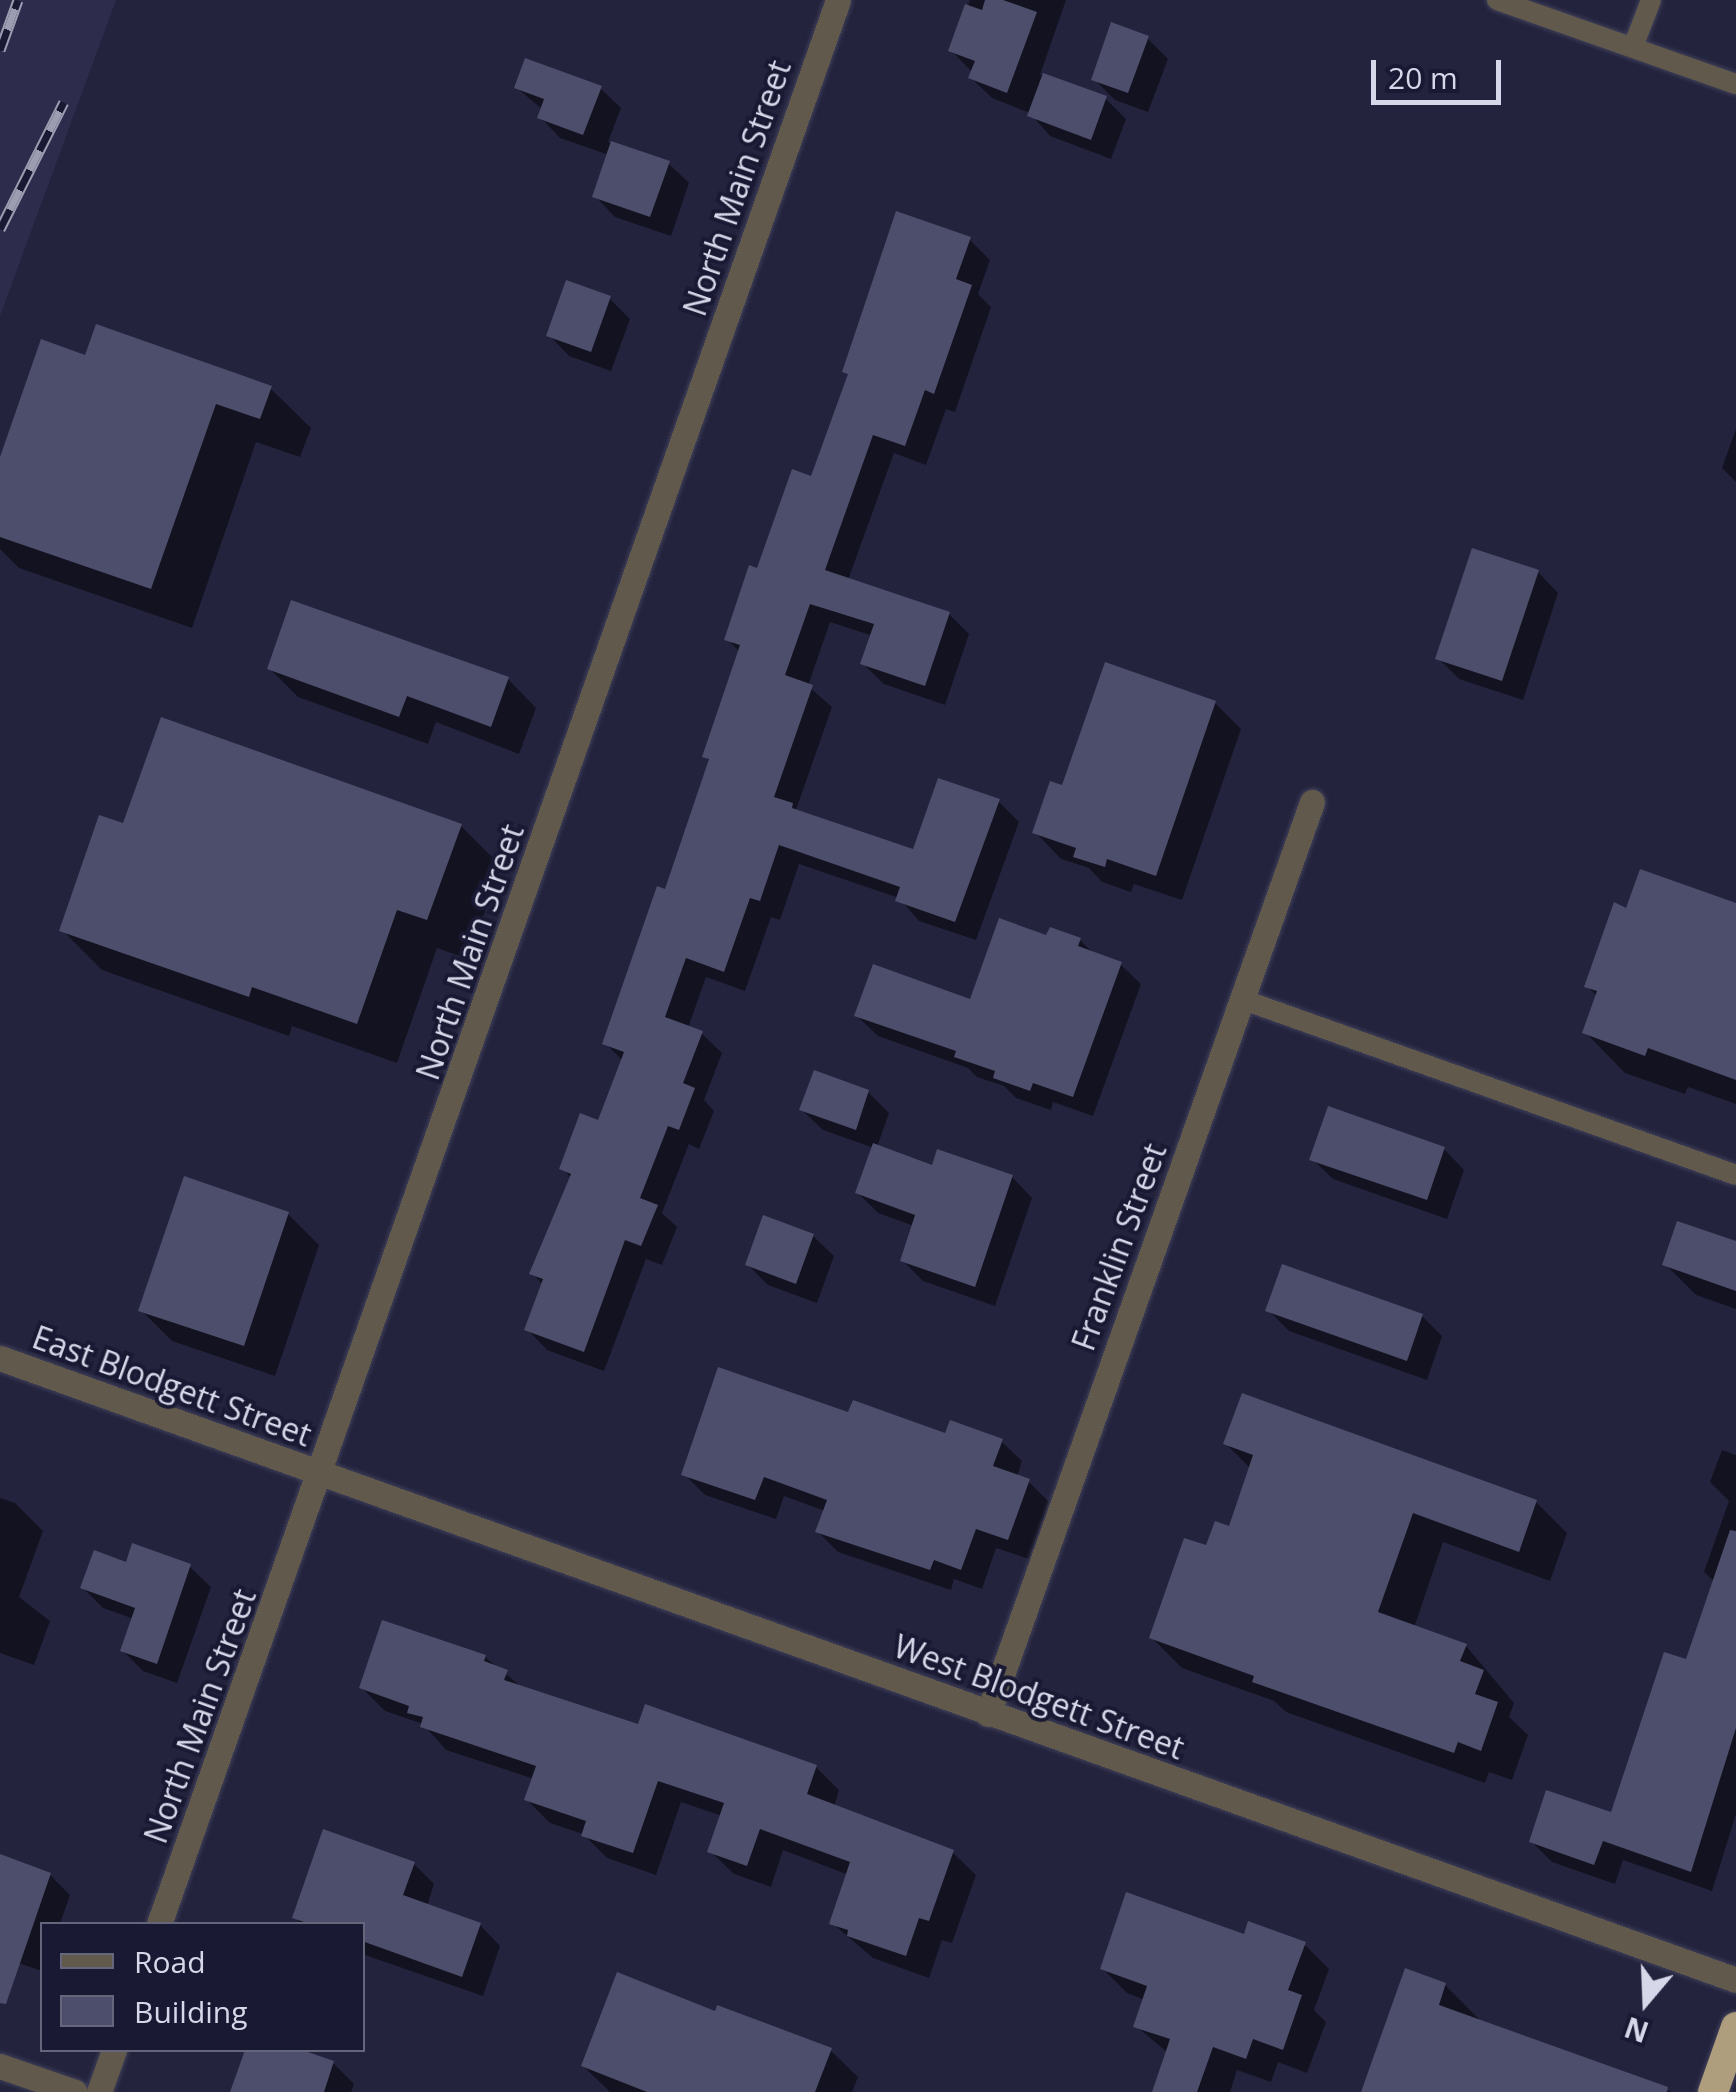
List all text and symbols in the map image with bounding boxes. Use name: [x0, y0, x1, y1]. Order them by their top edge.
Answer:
scale bar: [1376, 40, 1506, 102]
street label: North Main Street: [675, 55, 799, 321]
text: 20 m: [1388, 57, 1458, 98]
street label: North Main Street: [408, 819, 532, 1085]
street label: Franklin Street: [1064, 1138, 1174, 1356]
street label: East Blodgett Street: [27, 1318, 317, 1454]
street label: North Main Street: [136, 1584, 264, 1848]
street label: West Blodgett Street: [889, 1627, 1189, 1767]
legend: [40, 1922, 365, 2052]
text: Road: [134, 1941, 206, 1982]
north arrow: [1596, 1952, 1696, 2052]
text: Building: [134, 1991, 248, 2032]
text: N: [1619, 2009, 1653, 2052]

